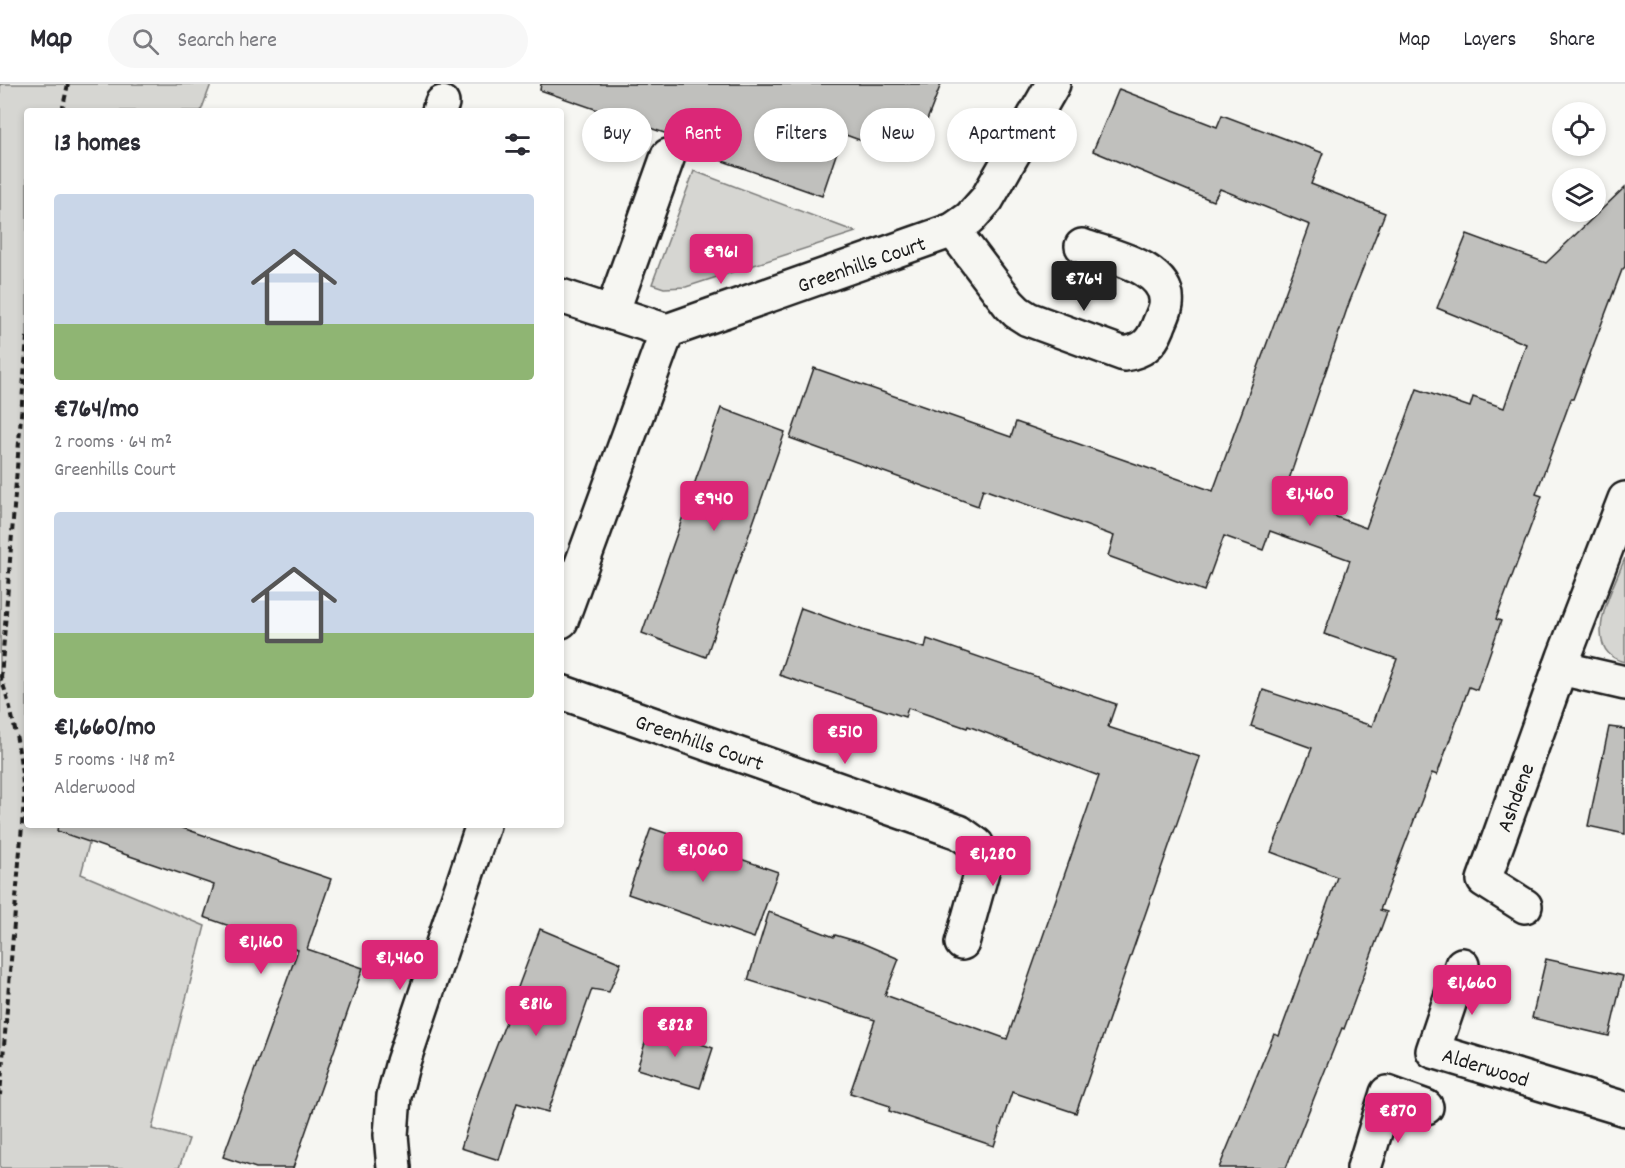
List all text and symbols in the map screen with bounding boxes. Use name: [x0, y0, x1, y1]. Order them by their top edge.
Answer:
search box: [108, 14, 528, 68]
text: Map: [30, 21, 72, 61]
icon: search: [129, 25, 162, 58]
text: Search here: [177, 26, 277, 57]
text: Map: [1399, 26, 1430, 56]
text: Layers: [1463, 26, 1516, 56]
text: Share: [1549, 26, 1595, 56]
map controls: [1552, 102, 1606, 222]
button: locate: [1552, 102, 1606, 156]
chip: Buy: [582, 108, 652, 162]
chip: Rent: [664, 108, 742, 162]
chip: Filters: [754, 108, 848, 162]
chip: New: [860, 108, 935, 162]
chip: Apartment: [947, 108, 1077, 162]
text: 13 homes: [54, 126, 141, 163]
icon: filters: [501, 128, 534, 161]
button: layers: [1552, 168, 1606, 222]
street label: Greenhills Court: [794, 230, 931, 303]
icon: home: [240, 233, 348, 341]
pin: €961: [685, 234, 757, 285]
text: €961: [704, 239, 738, 267]
pin: €764: [1048, 261, 1120, 312]
text: €764: [1066, 266, 1102, 294]
text: €764/mo: [54, 392, 139, 429]
text: 2 rooms · 64 m²: [54, 429, 172, 457]
text: Greenhills Court: [54, 457, 176, 485]
pin: €1,460: [1261, 476, 1359, 527]
pin: €940: [678, 481, 750, 532]
text: €1,460: [1286, 481, 1334, 509]
text: €940: [694, 486, 734, 514]
icon: home: [240, 551, 348, 659]
street label: Greenhills Court: [630, 708, 767, 781]
text: €1,660/mo: [54, 710, 156, 747]
pin: €510: [809, 714, 881, 765]
text: €510: [827, 719, 863, 747]
text: 5 rooms · 148 m²: [54, 747, 175, 775]
street label: Ashdene: [1491, 759, 1544, 837]
text: Alderwood: [54, 775, 135, 803]
pin: €1,060: [654, 832, 752, 883]
pin: €1,280: [944, 836, 1042, 887]
text: €1,060: [678, 837, 728, 865]
text: €1,280: [970, 841, 1017, 869]
pin: €1,160: [212, 924, 310, 975]
text: €1,160: [239, 929, 283, 957]
pin: €1,460: [351, 940, 449, 991]
text: €1,460: [376, 945, 424, 973]
pin: €1,660: [1423, 965, 1521, 1016]
text: €1,660: [1447, 970, 1497, 998]
pin: €816: [500, 986, 572, 1037]
text: €816: [519, 991, 553, 1019]
pin: €828: [639, 1007, 711, 1058]
text: €828: [657, 1012, 693, 1040]
street label: Alderwood: [1438, 1041, 1532, 1097]
pin: €870: [1362, 1093, 1434, 1144]
text: €870: [1379, 1098, 1417, 1126]

